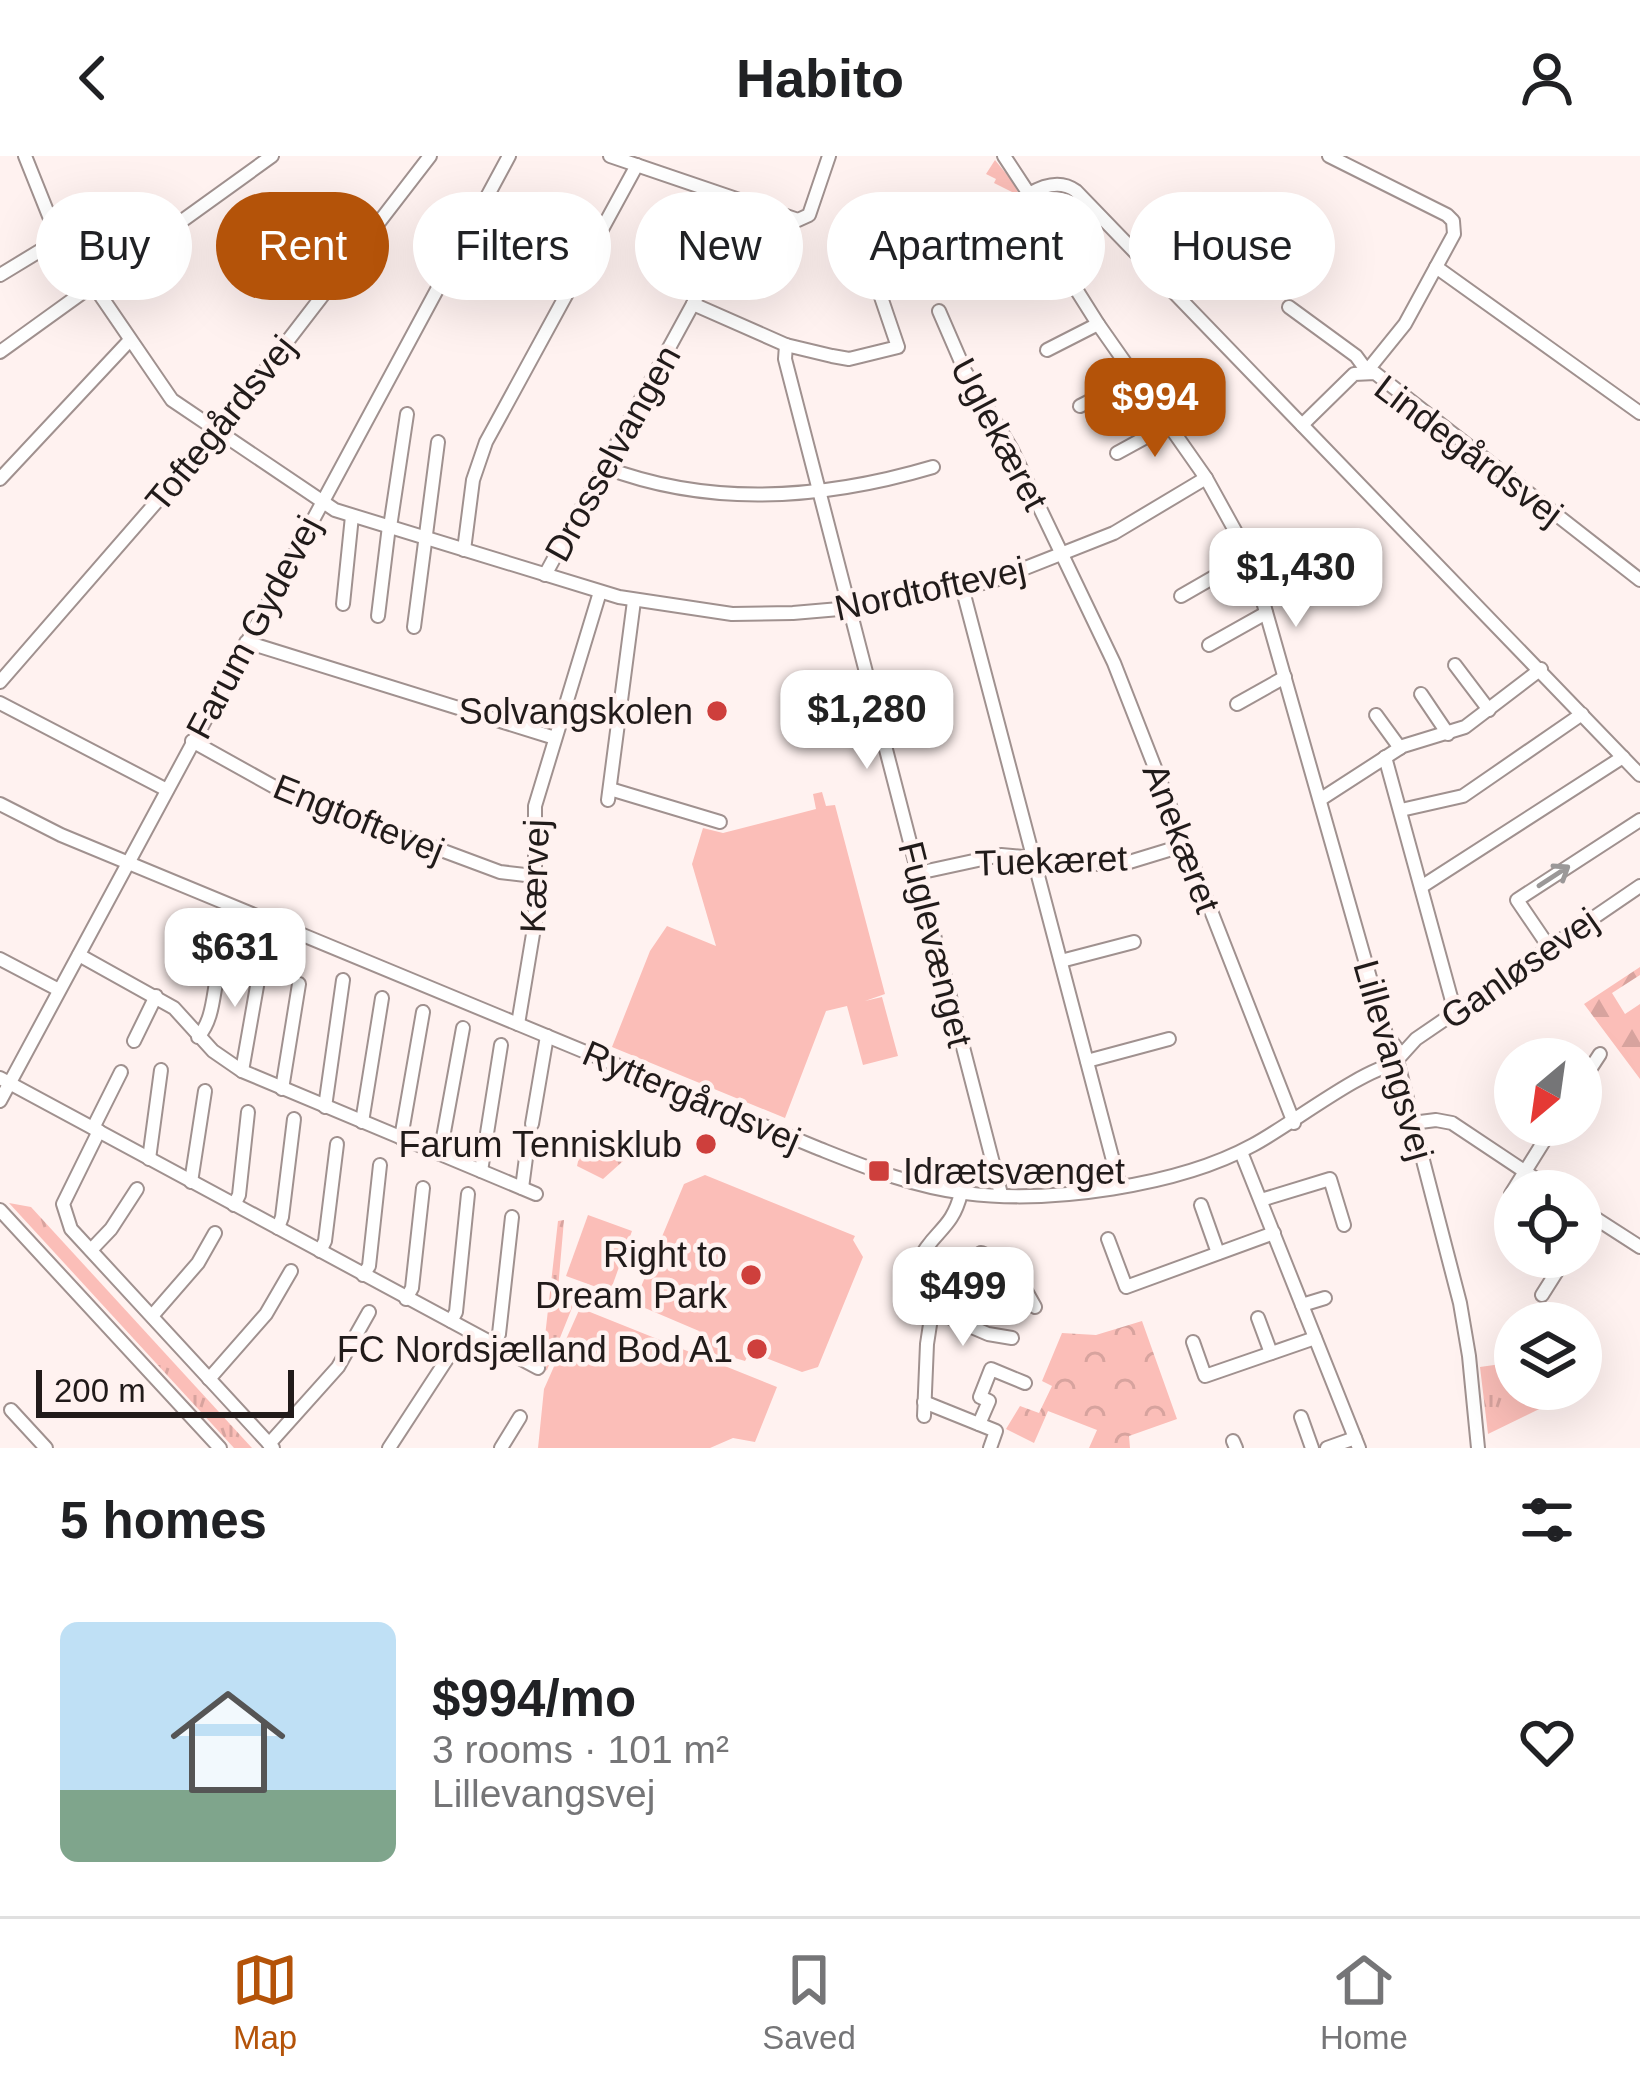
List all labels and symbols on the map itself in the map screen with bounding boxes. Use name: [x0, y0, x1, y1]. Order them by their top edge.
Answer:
street label: Toftegårdsvej: [137, 327, 304, 519]
street label: Drosselvangen: [536, 338, 689, 568]
street label: Uglekæret: [942, 351, 1057, 517]
pin: $994: [1084, 358, 1226, 460]
street label: Lindegårdsvej: [1367, 367, 1571, 534]
street label: Farum Gydevej: [178, 509, 329, 745]
pin: $1,430: [1198, 528, 1394, 630]
street label: Nordtoftevej: [831, 548, 1029, 629]
pin: $1,280: [769, 670, 965, 772]
place label: Solvangskolen: [459, 691, 693, 732]
marker: Solvangskolen: [704, 698, 730, 724]
street label: Anekæret: [1134, 758, 1229, 918]
street label: Engtoftevej: [268, 766, 450, 871]
street label: Kærvej: [512, 818, 557, 934]
street label: Fuglevænget: [890, 837, 981, 1051]
street label: Tuekæret: [974, 837, 1128, 884]
one-way arrow: [1537, 863, 1571, 888]
street label: Ganløsevej: [1433, 899, 1606, 1037]
pin: $631: [164, 908, 306, 1010]
street label: Lillevangsvej: [1345, 955, 1442, 1165]
street label: Ryttergårdsvej: [577, 1032, 807, 1161]
north arrow: [1494, 1038, 1602, 1146]
place label: Farum Tennisklub: [399, 1124, 682, 1165]
marker: Farum Tennisklub: [693, 1131, 719, 1157]
place label: Idrætsvænget: [903, 1151, 1125, 1192]
marker: Idrætsvænget: [866, 1158, 892, 1184]
place label: Right to Dream Park: [535, 1234, 728, 1316]
pin: $499: [892, 1247, 1034, 1349]
marker: Right to Dream Park: [738, 1262, 764, 1288]
place label: FC Nordsjælland Bod A1: [337, 1329, 733, 1370]
marker: FC Nordsjælland Bod A1: [744, 1336, 770, 1362]
scale bar: [36, 1364, 294, 1417]

